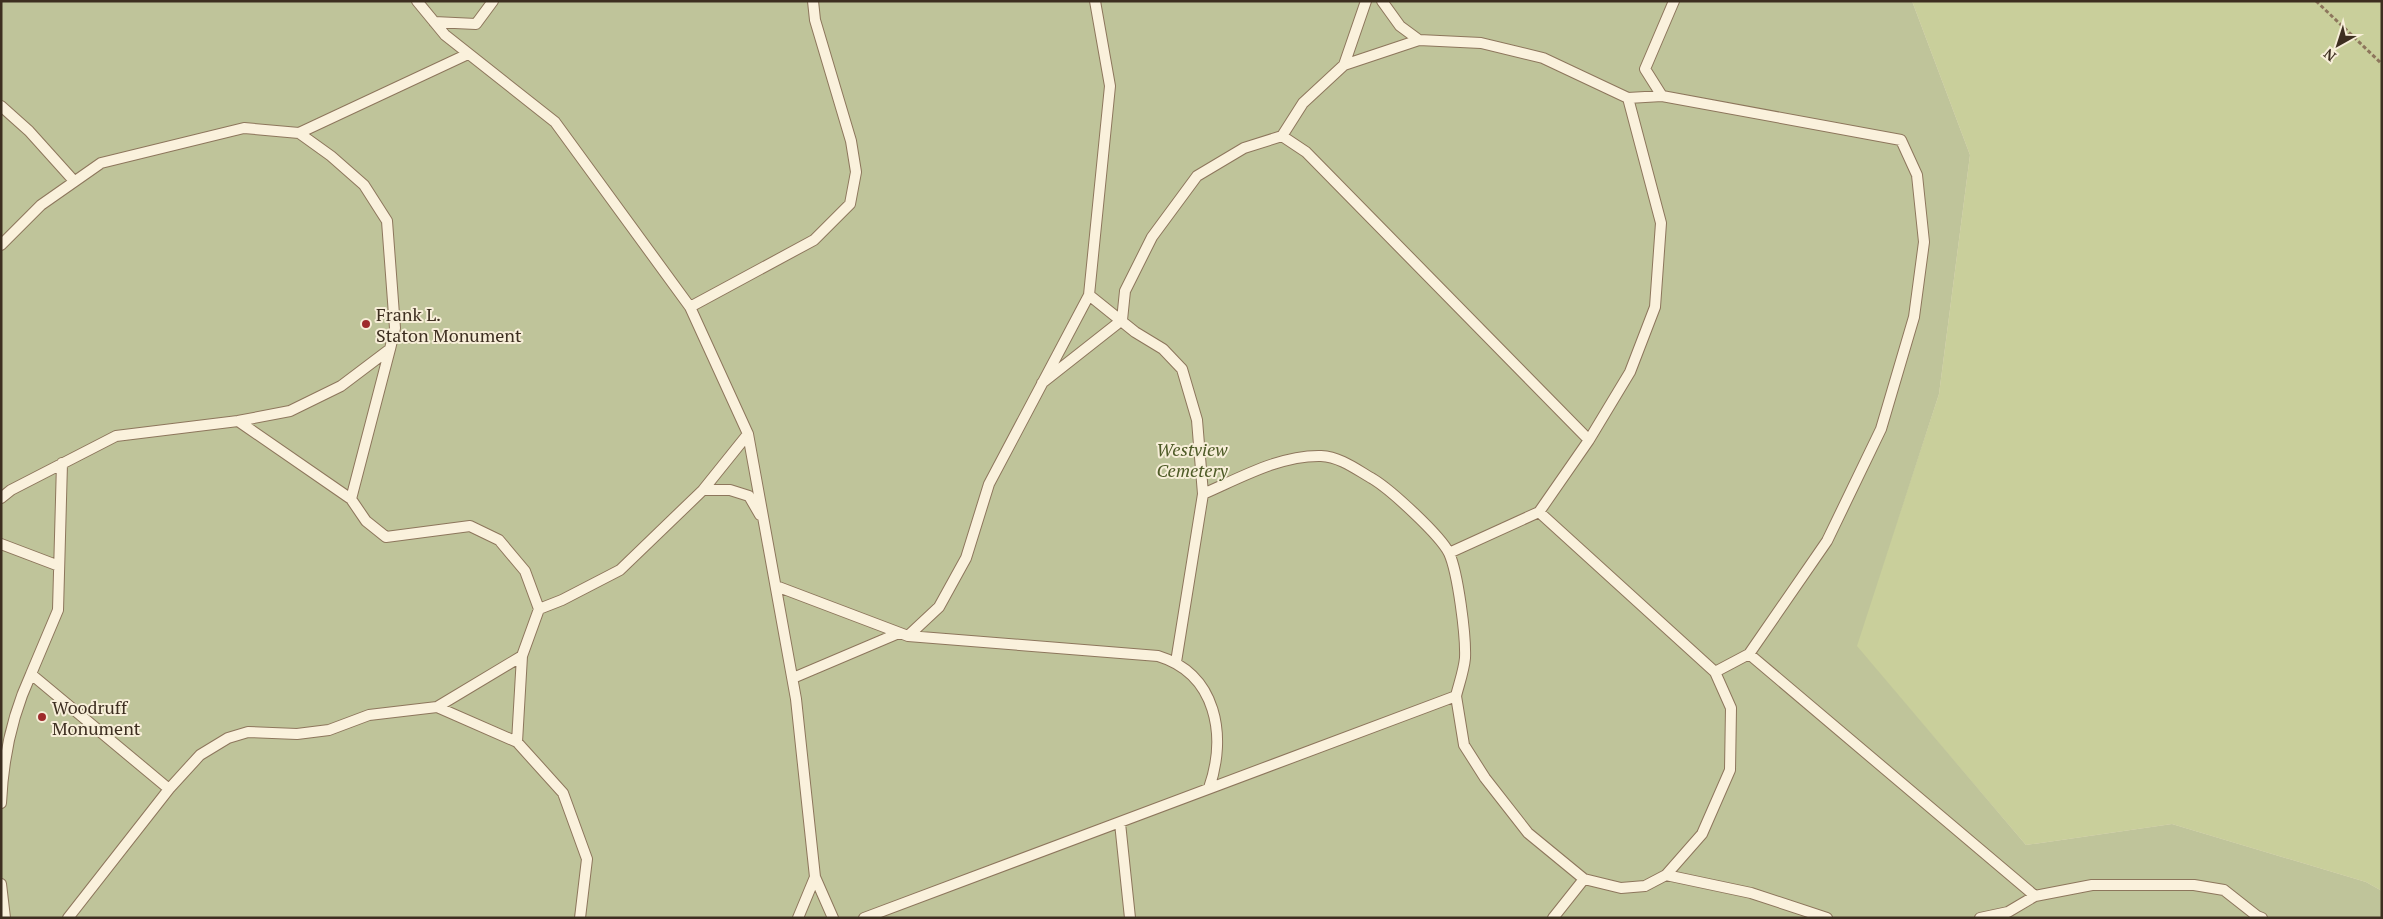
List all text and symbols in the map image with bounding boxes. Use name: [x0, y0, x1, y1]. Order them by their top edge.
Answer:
north arrow: [2313, 20, 2363, 70]
text: N: [2319, 45, 2340, 66]
place label: Frank L. Staton Monument: [376, 302, 522, 347]
marker: Frank L. Staton Monument: [360, 318, 372, 330]
park label: Westview Cemetery: [1156, 437, 1228, 482]
place label: Woodruff Monument: [52, 695, 141, 740]
marker: Woodruff Monument: [36, 711, 48, 723]

